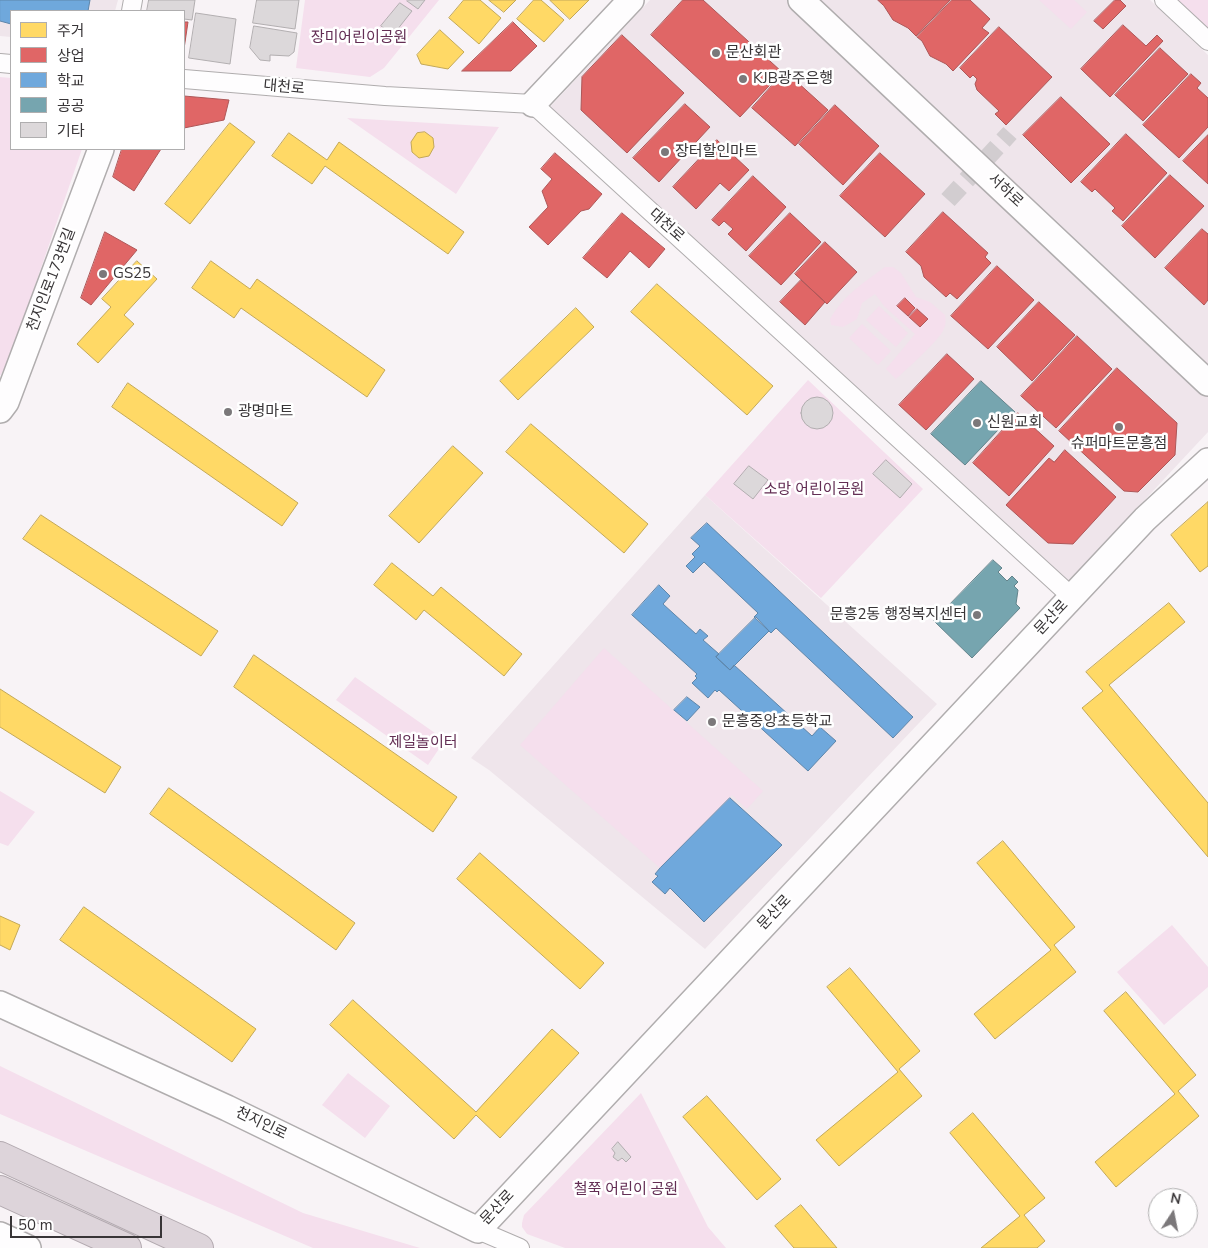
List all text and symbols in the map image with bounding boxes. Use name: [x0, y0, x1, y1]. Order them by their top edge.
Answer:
legend: [10, 10, 185, 150]
text: 주거: [57, 21, 85, 41]
park label: 장미어린이공원: [311, 29, 407, 47]
place label: 문산회관: [726, 44, 781, 62]
text: 상업: [57, 46, 85, 66]
marker: 문산회관: [710, 47, 722, 59]
place label: KJB광주은행: [753, 70, 833, 88]
text: 학교: [57, 71, 85, 91]
marker: KJB광주은행: [737, 73, 749, 85]
street label: 대천로: [263, 77, 305, 99]
text: 공공: [57, 96, 85, 116]
text: 기타: [57, 121, 85, 141]
place label: 장터할인마트: [675, 143, 758, 161]
marker: 장터할인마트: [659, 146, 671, 158]
street label: 서하로: [984, 170, 1026, 212]
street label: 대천로: [645, 205, 687, 247]
street label: 천지인로173번길: [24, 226, 80, 334]
place label: GS25: [113, 265, 151, 283]
marker: GS25: [97, 268, 109, 280]
place label: 광명마트: [238, 403, 293, 421]
marker: 광명마트: [222, 406, 234, 418]
place label: 신원교회: [987, 414, 1042, 432]
marker: 신원교회: [971, 417, 983, 429]
marker: 슈퍼마트문흥점: [1113, 421, 1125, 433]
place label: 슈퍼마트문흥점: [1071, 435, 1167, 453]
park label: 소망 어린이공원: [764, 481, 864, 499]
street label: 문산로: [1031, 597, 1073, 639]
place label: 문흥2동 행정복지센터: [830, 606, 967, 624]
marker: 문흥2동 행정복지센터: [971, 609, 983, 621]
place label: 문흥중앙초등학교: [722, 713, 832, 731]
marker: 문흥중앙초등학교: [706, 716, 718, 728]
park label: 제일놀이터: [389, 734, 457, 752]
street label: 문산로: [754, 892, 796, 934]
street label: 천지인로: [232, 1104, 290, 1144]
park label: 철쭉 어린이 공원: [574, 1181, 678, 1199]
street label: 문산로: [477, 1187, 519, 1229]
north arrow: [1148, 1188, 1198, 1238]
text: N: [1169, 1188, 1183, 1209]
scale bar: [12, 1206, 165, 1238]
text: 50 m: [18, 1215, 53, 1235]

